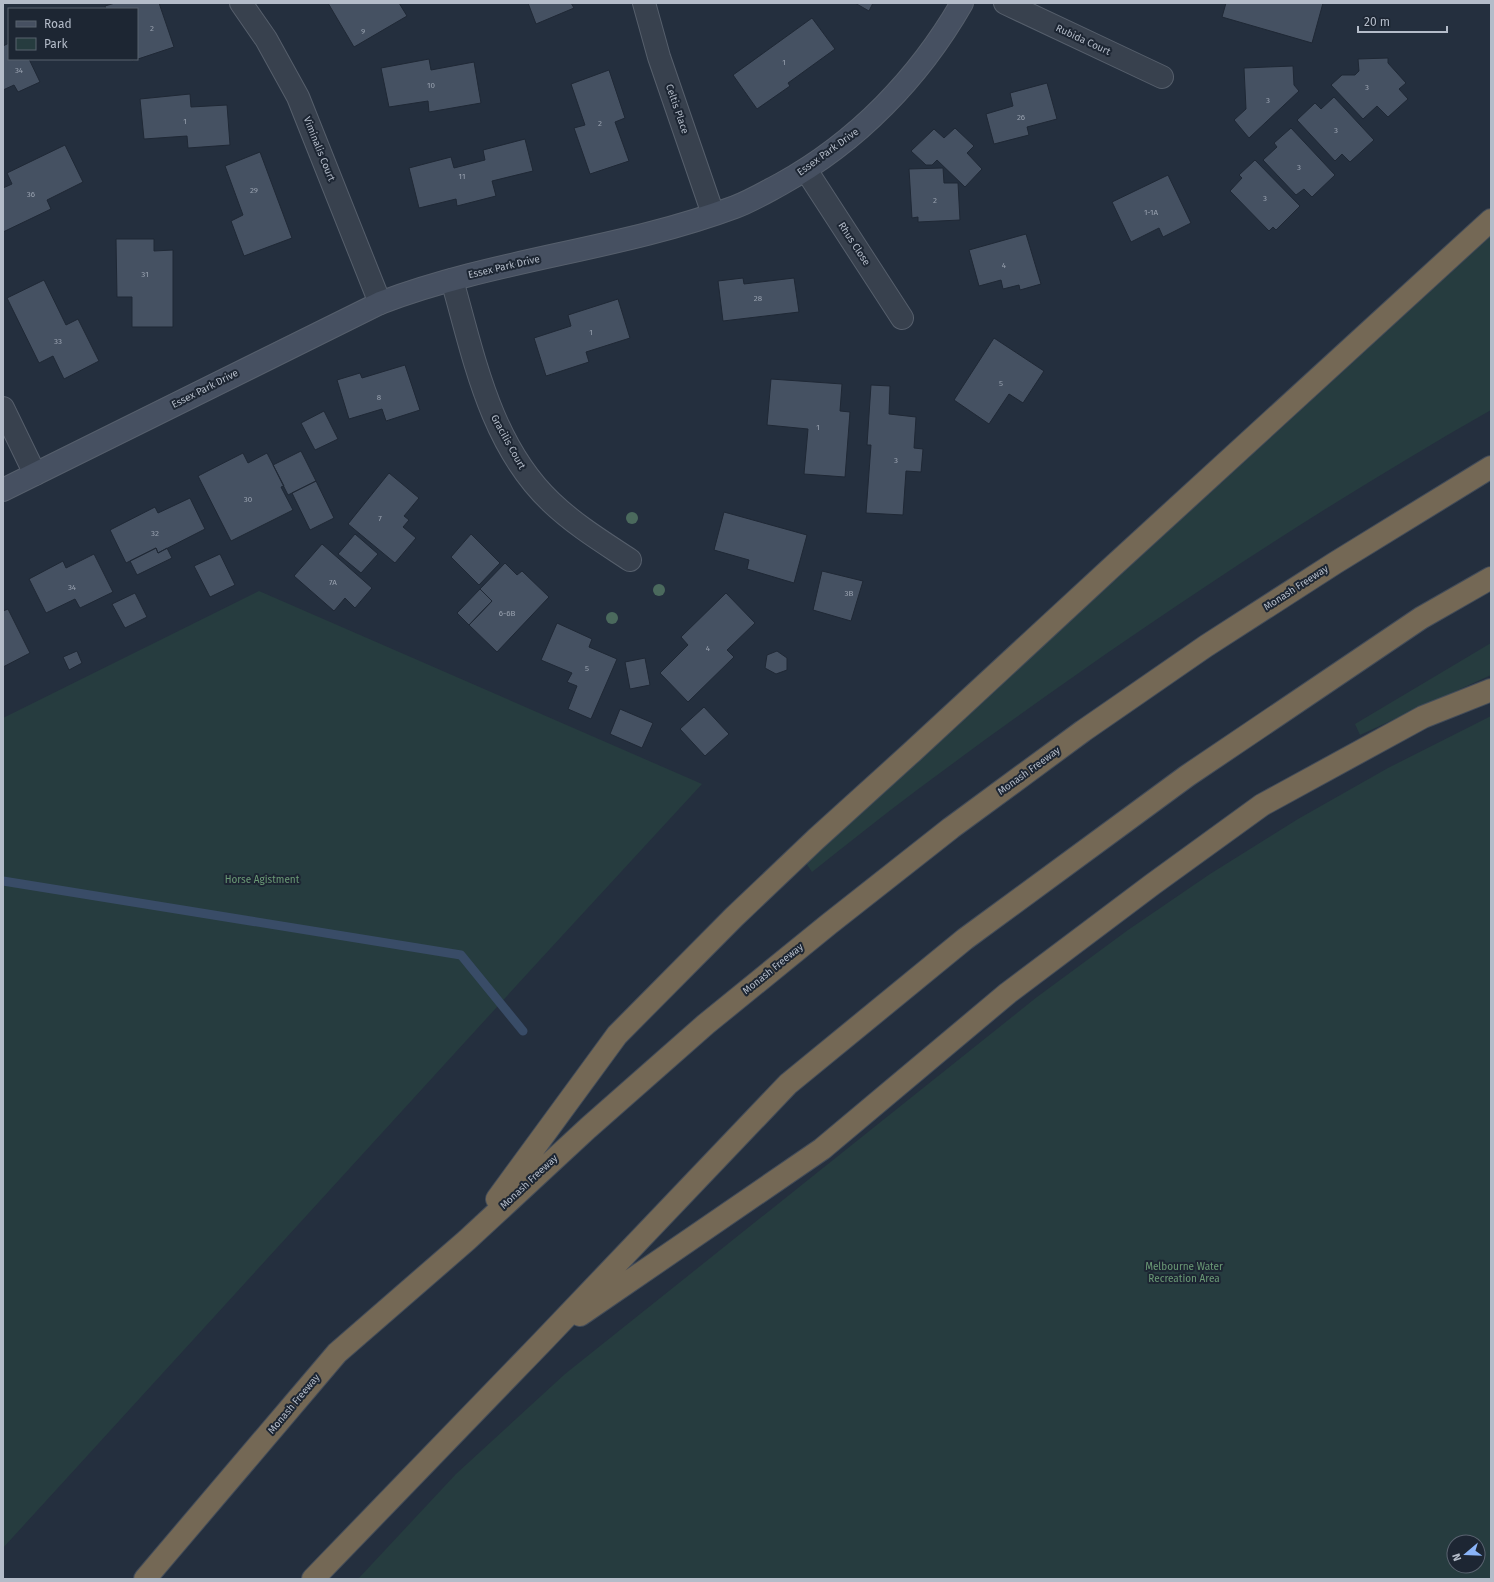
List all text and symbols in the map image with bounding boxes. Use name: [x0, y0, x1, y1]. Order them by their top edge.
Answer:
legend: [8, 8, 138, 60]
scale bar: [1358, 8, 1447, 34]
text: 20 m: [1364, 15, 1390, 29]
text: Road: [44, 17, 72, 31]
street label: Rubida Court: [1054, 22, 1113, 58]
house number: 2: [150, 24, 154, 33]
house number: 9: [361, 27, 365, 36]
text: Park: [44, 37, 68, 51]
house number: 1: [782, 58, 786, 67]
house number: 34: [15, 66, 24, 75]
house number: 10: [427, 81, 435, 90]
street label: Celtis Place: [663, 83, 691, 135]
house number: 3: [1365, 83, 1369, 92]
house number: 3: [1266, 96, 1270, 105]
house number: 26: [1017, 113, 1025, 122]
street label: Viminalis Court: [301, 115, 338, 183]
house number: 1: [183, 117, 187, 126]
house number: 2: [598, 119, 602, 128]
street label: Essex Park Drive: [795, 126, 861, 178]
house number: 3: [1334, 126, 1338, 135]
house number: 3: [1297, 163, 1301, 172]
house number: 11: [459, 172, 465, 181]
house number: 29: [250, 186, 258, 195]
house number: 36: [27, 190, 35, 199]
house number: 3: [1263, 194, 1267, 203]
house number: 2: [933, 196, 937, 205]
house number: 1-1A: [1144, 208, 1158, 217]
street label: Rhus Close: [836, 220, 872, 268]
street label: Essex Park Drive: [467, 253, 541, 281]
house number: 4: [1002, 261, 1007, 270]
house number: 31: [141, 270, 149, 279]
house number: 28: [754, 294, 763, 303]
house number: 1: [589, 328, 593, 337]
house number: 33: [54, 337, 62, 346]
street label: Essex Park Drive: [170, 367, 240, 411]
house number: 5: [999, 379, 1003, 388]
house number: 8: [377, 393, 382, 402]
street label: Gracilis Court: [488, 413, 528, 472]
house number: 1: [816, 423, 820, 432]
house number: 3: [894, 456, 898, 465]
house number: 30: [244, 495, 253, 504]
house number: 7: [378, 514, 382, 523]
house number: 32: [151, 529, 159, 538]
street label: Monash Freeway: [1262, 563, 1330, 613]
house number: 7A: [329, 578, 337, 587]
house number: 34: [68, 583, 77, 592]
house number: 3B: [845, 589, 854, 598]
house number: 6-6B: [499, 609, 515, 618]
house number: 4: [706, 644, 711, 653]
house number: 5: [585, 664, 589, 673]
street label: Monash Freeway: [995, 744, 1063, 798]
park label: Horse Agistment: [225, 874, 300, 886]
street label: Monash Freeway: [740, 941, 806, 997]
street label: Monash Freeway: [498, 1152, 560, 1212]
park label: Melbourne Water Recreation Area: [1145, 1261, 1223, 1285]
street label: Monash Freeway: [266, 1372, 323, 1436]
north arrow: [1446, 1534, 1486, 1574]
text: N: [1450, 1552, 1464, 1563]

